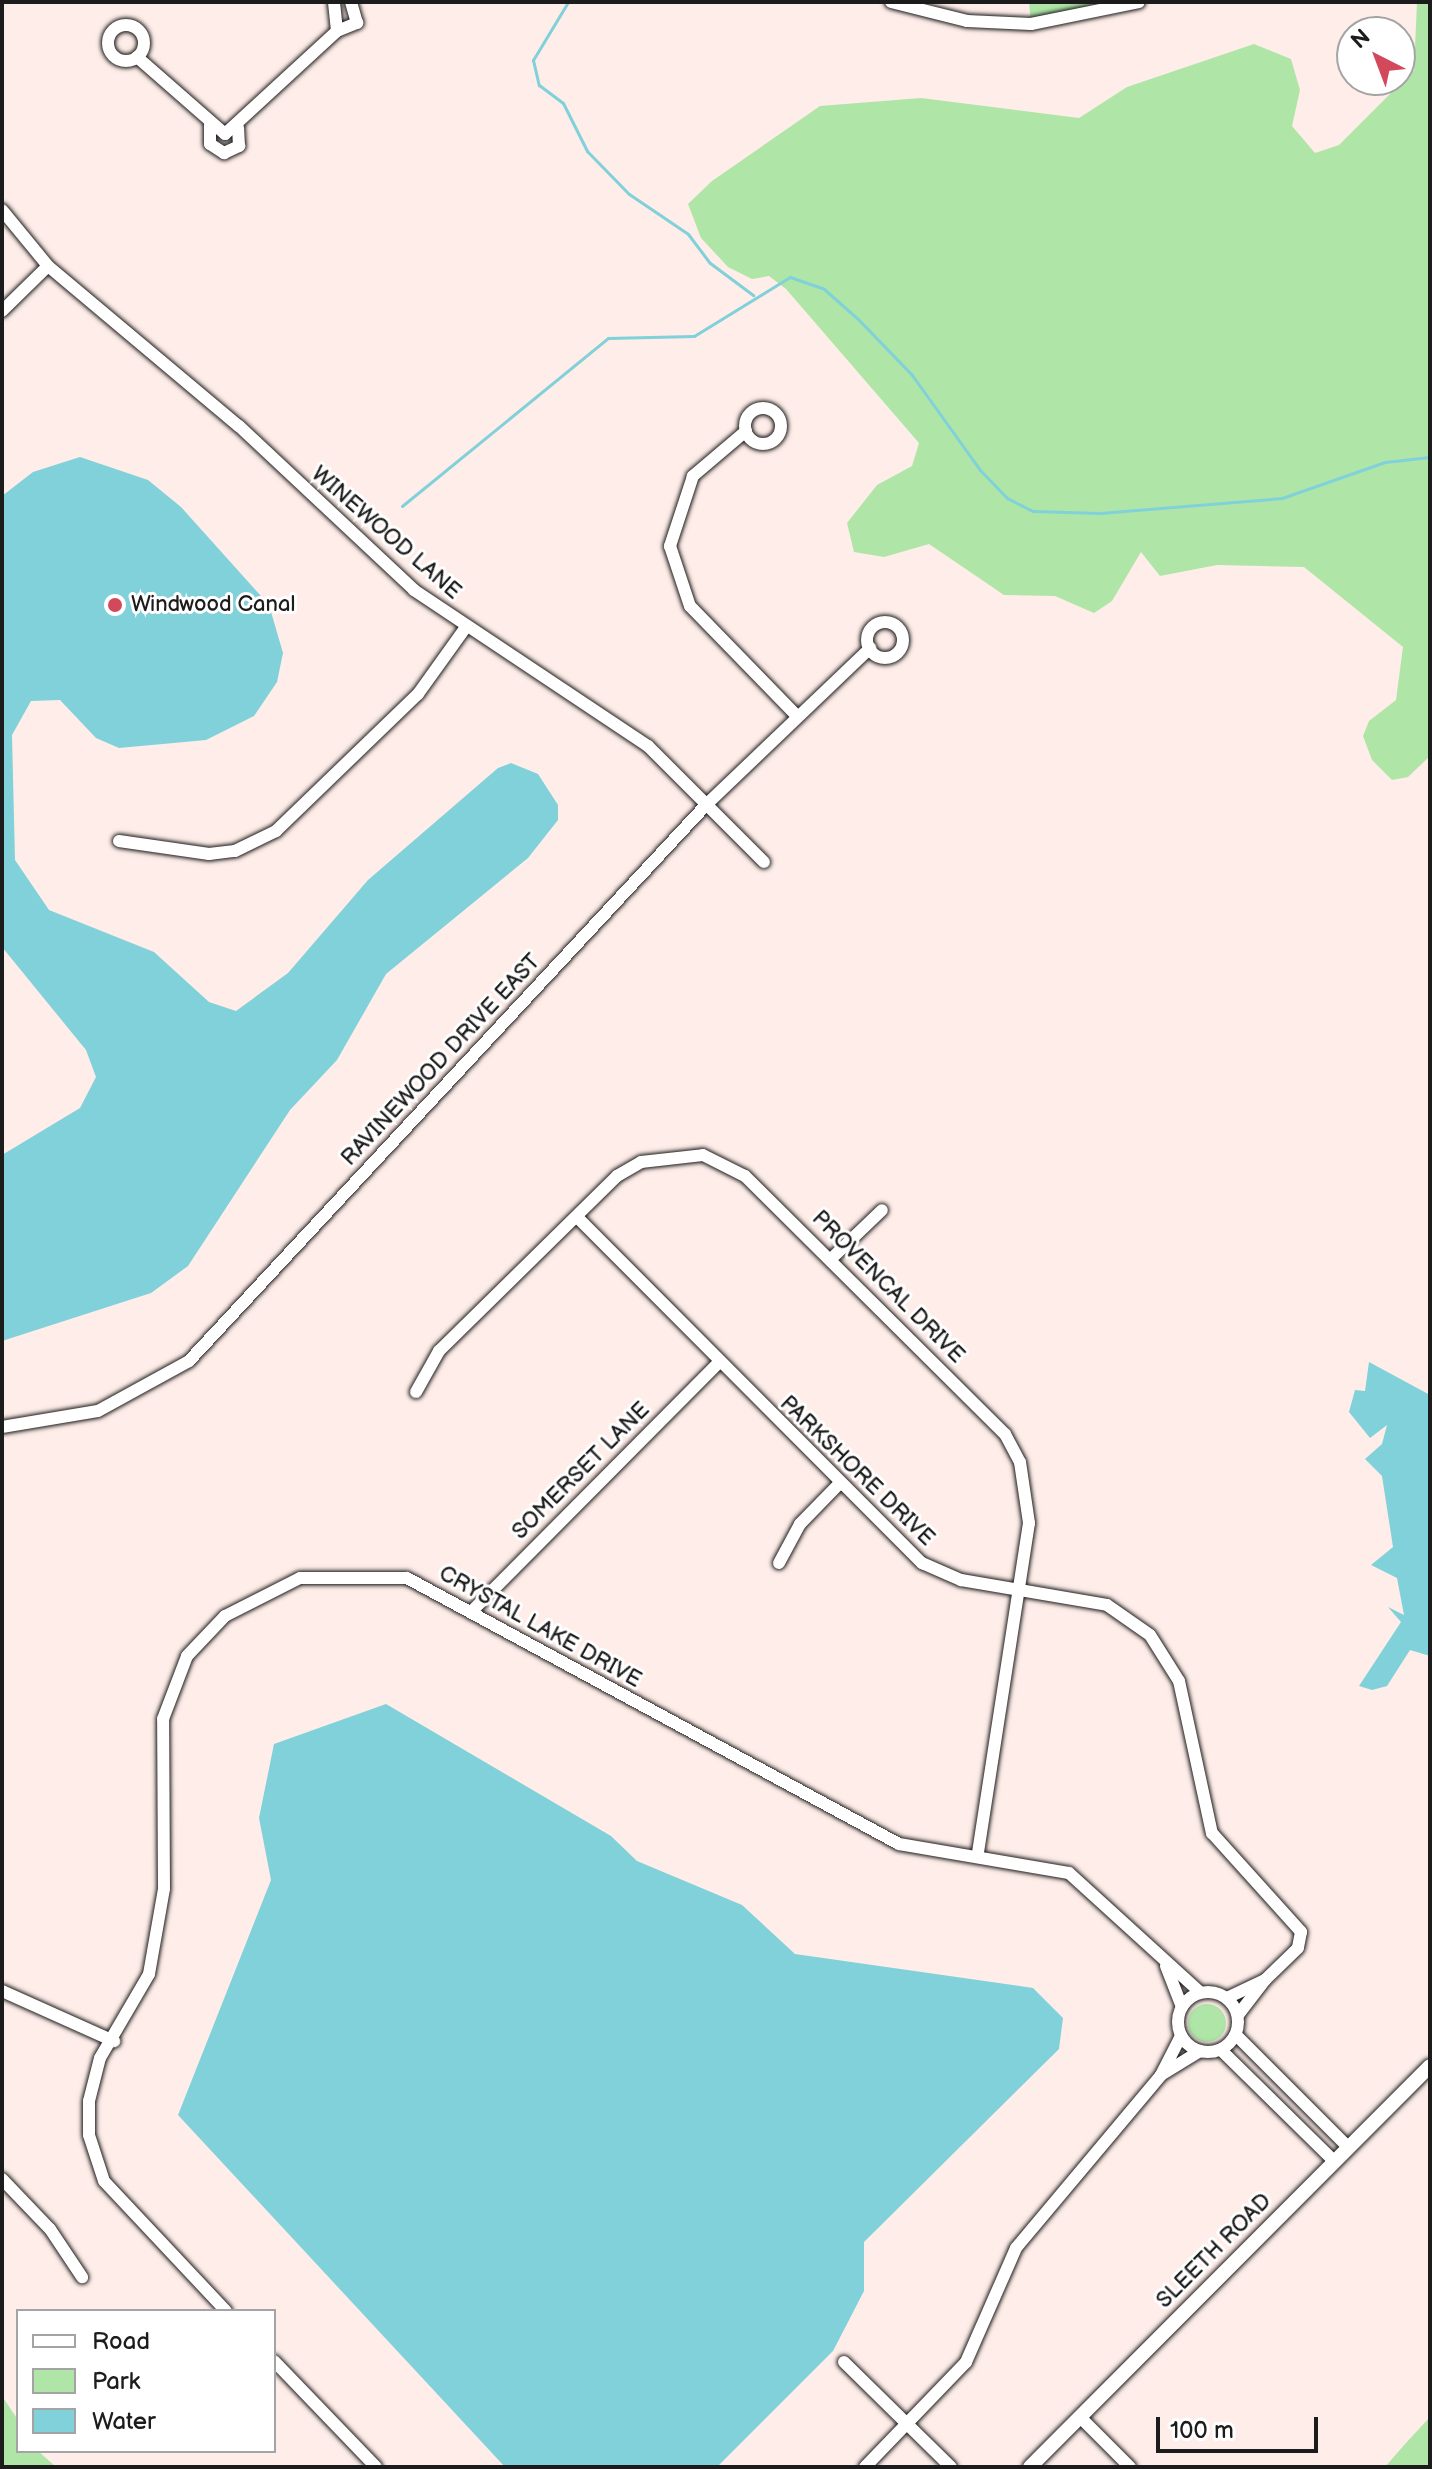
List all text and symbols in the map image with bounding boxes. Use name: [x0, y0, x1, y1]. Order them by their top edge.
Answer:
north arrow: [1336, 16, 1416, 96]
text: N: [1346, 24, 1376, 55]
street label: WINEWOOD LANE: [306, 461, 466, 605]
place label: Windwood Canal: [131, 592, 295, 618]
marker: Windwood Canal: [106, 596, 124, 614]
street label: RAVINEWOOD DRIVE EAST: [336, 949, 546, 1171]
street label: PROVENCAL DRIVE: [806, 1205, 970, 1369]
street label: PARKSHORE DRIVE: [774, 1390, 940, 1552]
street label: SOMERSET LANE: [507, 1397, 655, 1545]
street label: CRYSTAL LAKE DRIVE: [434, 1560, 646, 1694]
street label: SLEETH ROAD: [1151, 2188, 1277, 2314]
legend: [16, 2309, 276, 2453]
text: Road: [92, 2327, 150, 2356]
text: Park: [92, 2367, 140, 2396]
scale bar: [1160, 2401, 1322, 2451]
text: Water: [92, 2407, 156, 2436]
text: 100 m: [1170, 2416, 1234, 2445]

